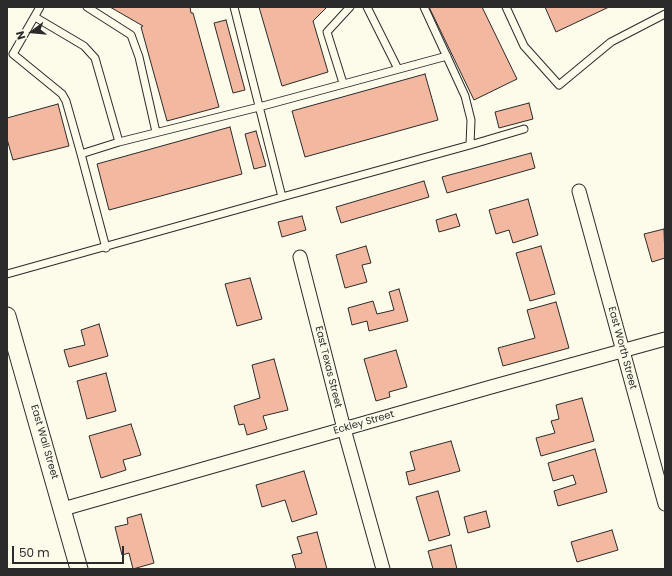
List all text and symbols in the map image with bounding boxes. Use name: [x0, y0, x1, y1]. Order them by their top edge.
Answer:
north arrow: [12, 12, 52, 52]
text: N: [12, 29, 29, 41]
street label: East Worth Street: [605, 305, 639, 391]
street label: East Texas Street: [312, 325, 344, 409]
street label: East Wall Street: [28, 403, 60, 481]
street label: Eckley Street: [332, 409, 396, 437]
scale bar: [14, 538, 126, 564]
text: 50 m: [19, 544, 50, 561]

